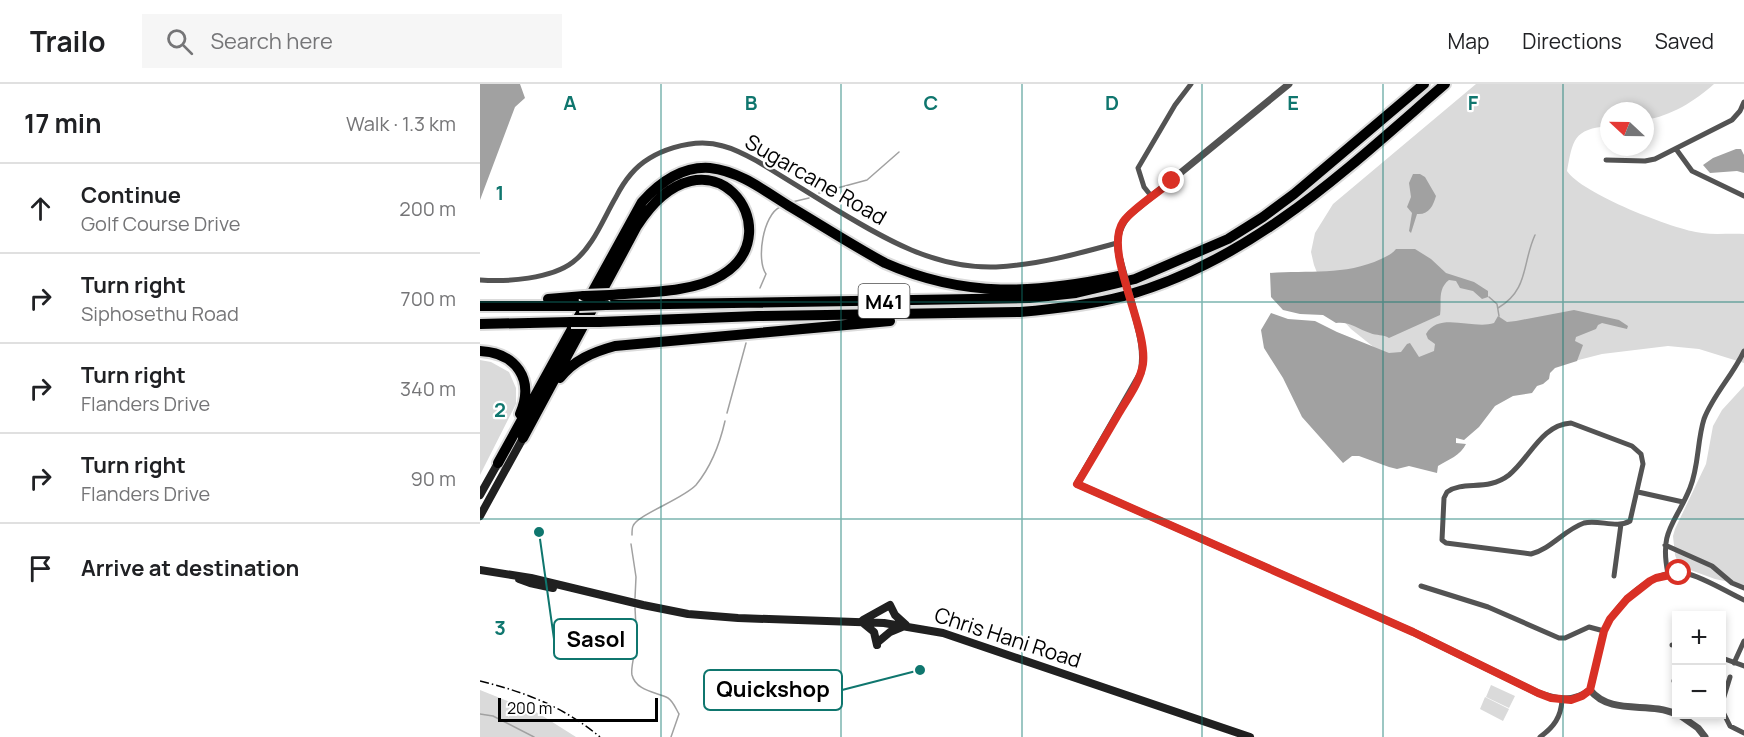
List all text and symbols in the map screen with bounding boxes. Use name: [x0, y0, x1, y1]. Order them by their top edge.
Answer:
search box: [142, 14, 562, 68]
text: Trailo: [30, 22, 106, 60]
icon: search: [163, 25, 196, 58]
text: Search here: [211, 26, 333, 56]
text: Map: [1448, 27, 1489, 55]
text: Directions: [1522, 27, 1622, 55]
text: Saved: [1655, 27, 1714, 55]
text: A: [563, 89, 577, 116]
text: B: [745, 89, 758, 116]
text: C: [924, 89, 938, 116]
text: D: [1105, 89, 1119, 116]
text: E: [1287, 89, 1299, 116]
text: F: [1468, 89, 1479, 116]
north arrow: [1600, 102, 1654, 156]
text: 17 min: [24, 105, 101, 141]
text: Walk · 1.3 km: [346, 110, 456, 137]
street label: Sugarcane Road: [740, 127, 892, 231]
route end: [1158, 167, 1184, 193]
text: 1: [496, 179, 504, 206]
text: Continue: [81, 180, 181, 210]
icon: ahead: [24, 192, 57, 225]
text: 200 m: [399, 195, 456, 222]
text: Golf Course Drive: [81, 210, 240, 237]
text: Turn right: [81, 270, 186, 300]
icon: right: [24, 282, 57, 315]
road number: M41: [858, 284, 910, 318]
text: 700 m: [401, 285, 456, 312]
text: Siphosethu Road: [81, 300, 239, 327]
text: Turn right: [81, 360, 186, 390]
icon: right: [24, 372, 57, 405]
text: 340 m: [400, 375, 456, 402]
text: Flanders Drive: [81, 390, 210, 417]
text: 2: [494, 396, 506, 423]
text: Turn right: [81, 450, 186, 480]
icon: right: [24, 462, 57, 495]
text: 90 m: [410, 465, 456, 492]
text: Flanders Drive: [81, 480, 210, 507]
icon: arrive: [24, 552, 57, 585]
text: Arrive at destination: [81, 553, 299, 583]
route start: [1665, 559, 1691, 585]
street label: Chris Hani Road: [931, 600, 1085, 674]
map controls: [1672, 611, 1726, 719]
button: +: [1672, 611, 1726, 665]
text: 3: [494, 614, 506, 641]
callout: Sasol: [554, 619, 637, 659]
text: Sasol: [567, 624, 625, 654]
button: −: [1672, 665, 1726, 719]
callout: Quickshop: [704, 670, 842, 710]
text: Quickshop: [716, 674, 830, 704]
scale bar: [498, 695, 658, 722]
text: 200 m: [507, 697, 552, 719]

